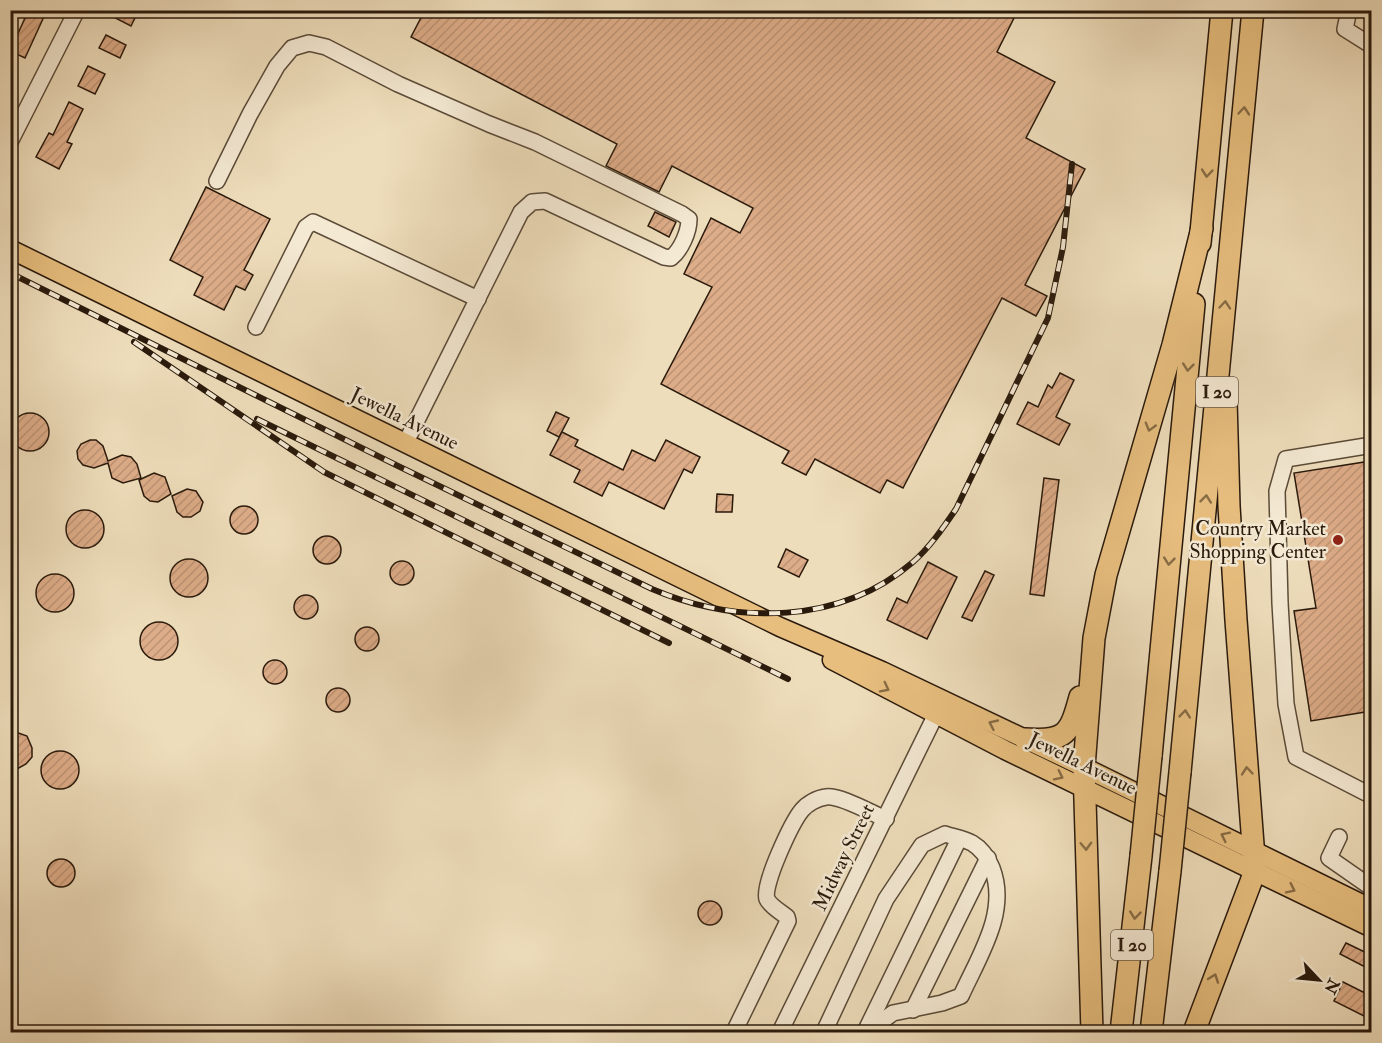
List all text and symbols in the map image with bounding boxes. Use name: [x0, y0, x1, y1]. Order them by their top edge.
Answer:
one-way arrow: [1237, 107, 1250, 116]
one-way arrow: [1201, 169, 1214, 178]
one-way arrow: [1218, 301, 1231, 310]
one-way arrow: [1182, 363, 1195, 372]
road number: I 20: [1196, 377, 1238, 407]
street label: Jewella Avenue: [346, 381, 463, 455]
one-way arrow: [1145, 421, 1157, 432]
one-way arrow: [1199, 495, 1212, 504]
place label: Country Market Shopping Center: [1189, 516, 1327, 565]
marker: Country Market Shopping Center: [1331, 533, 1345, 547]
one-way arrow: [1163, 557, 1176, 566]
one-way arrow: [878, 681, 889, 692]
one-way arrow: [1178, 710, 1191, 719]
one-way arrow: [988, 719, 999, 731]
street label: Jewella Avenue: [1024, 726, 1141, 800]
one-way arrow: [1241, 766, 1254, 775]
one-way arrow: [1052, 769, 1063, 781]
street label: Midway Street: [807, 799, 880, 915]
one-way arrow: [1220, 832, 1231, 844]
one-way arrow: [1080, 842, 1093, 851]
one-way arrow: [1284, 881, 1295, 893]
one-way arrow: [1129, 910, 1142, 919]
road number: I 20: [1111, 930, 1153, 960]
north arrow: [1289, 950, 1349, 1010]
one-way arrow: [1207, 973, 1219, 984]
text: N: [1319, 974, 1344, 998]

